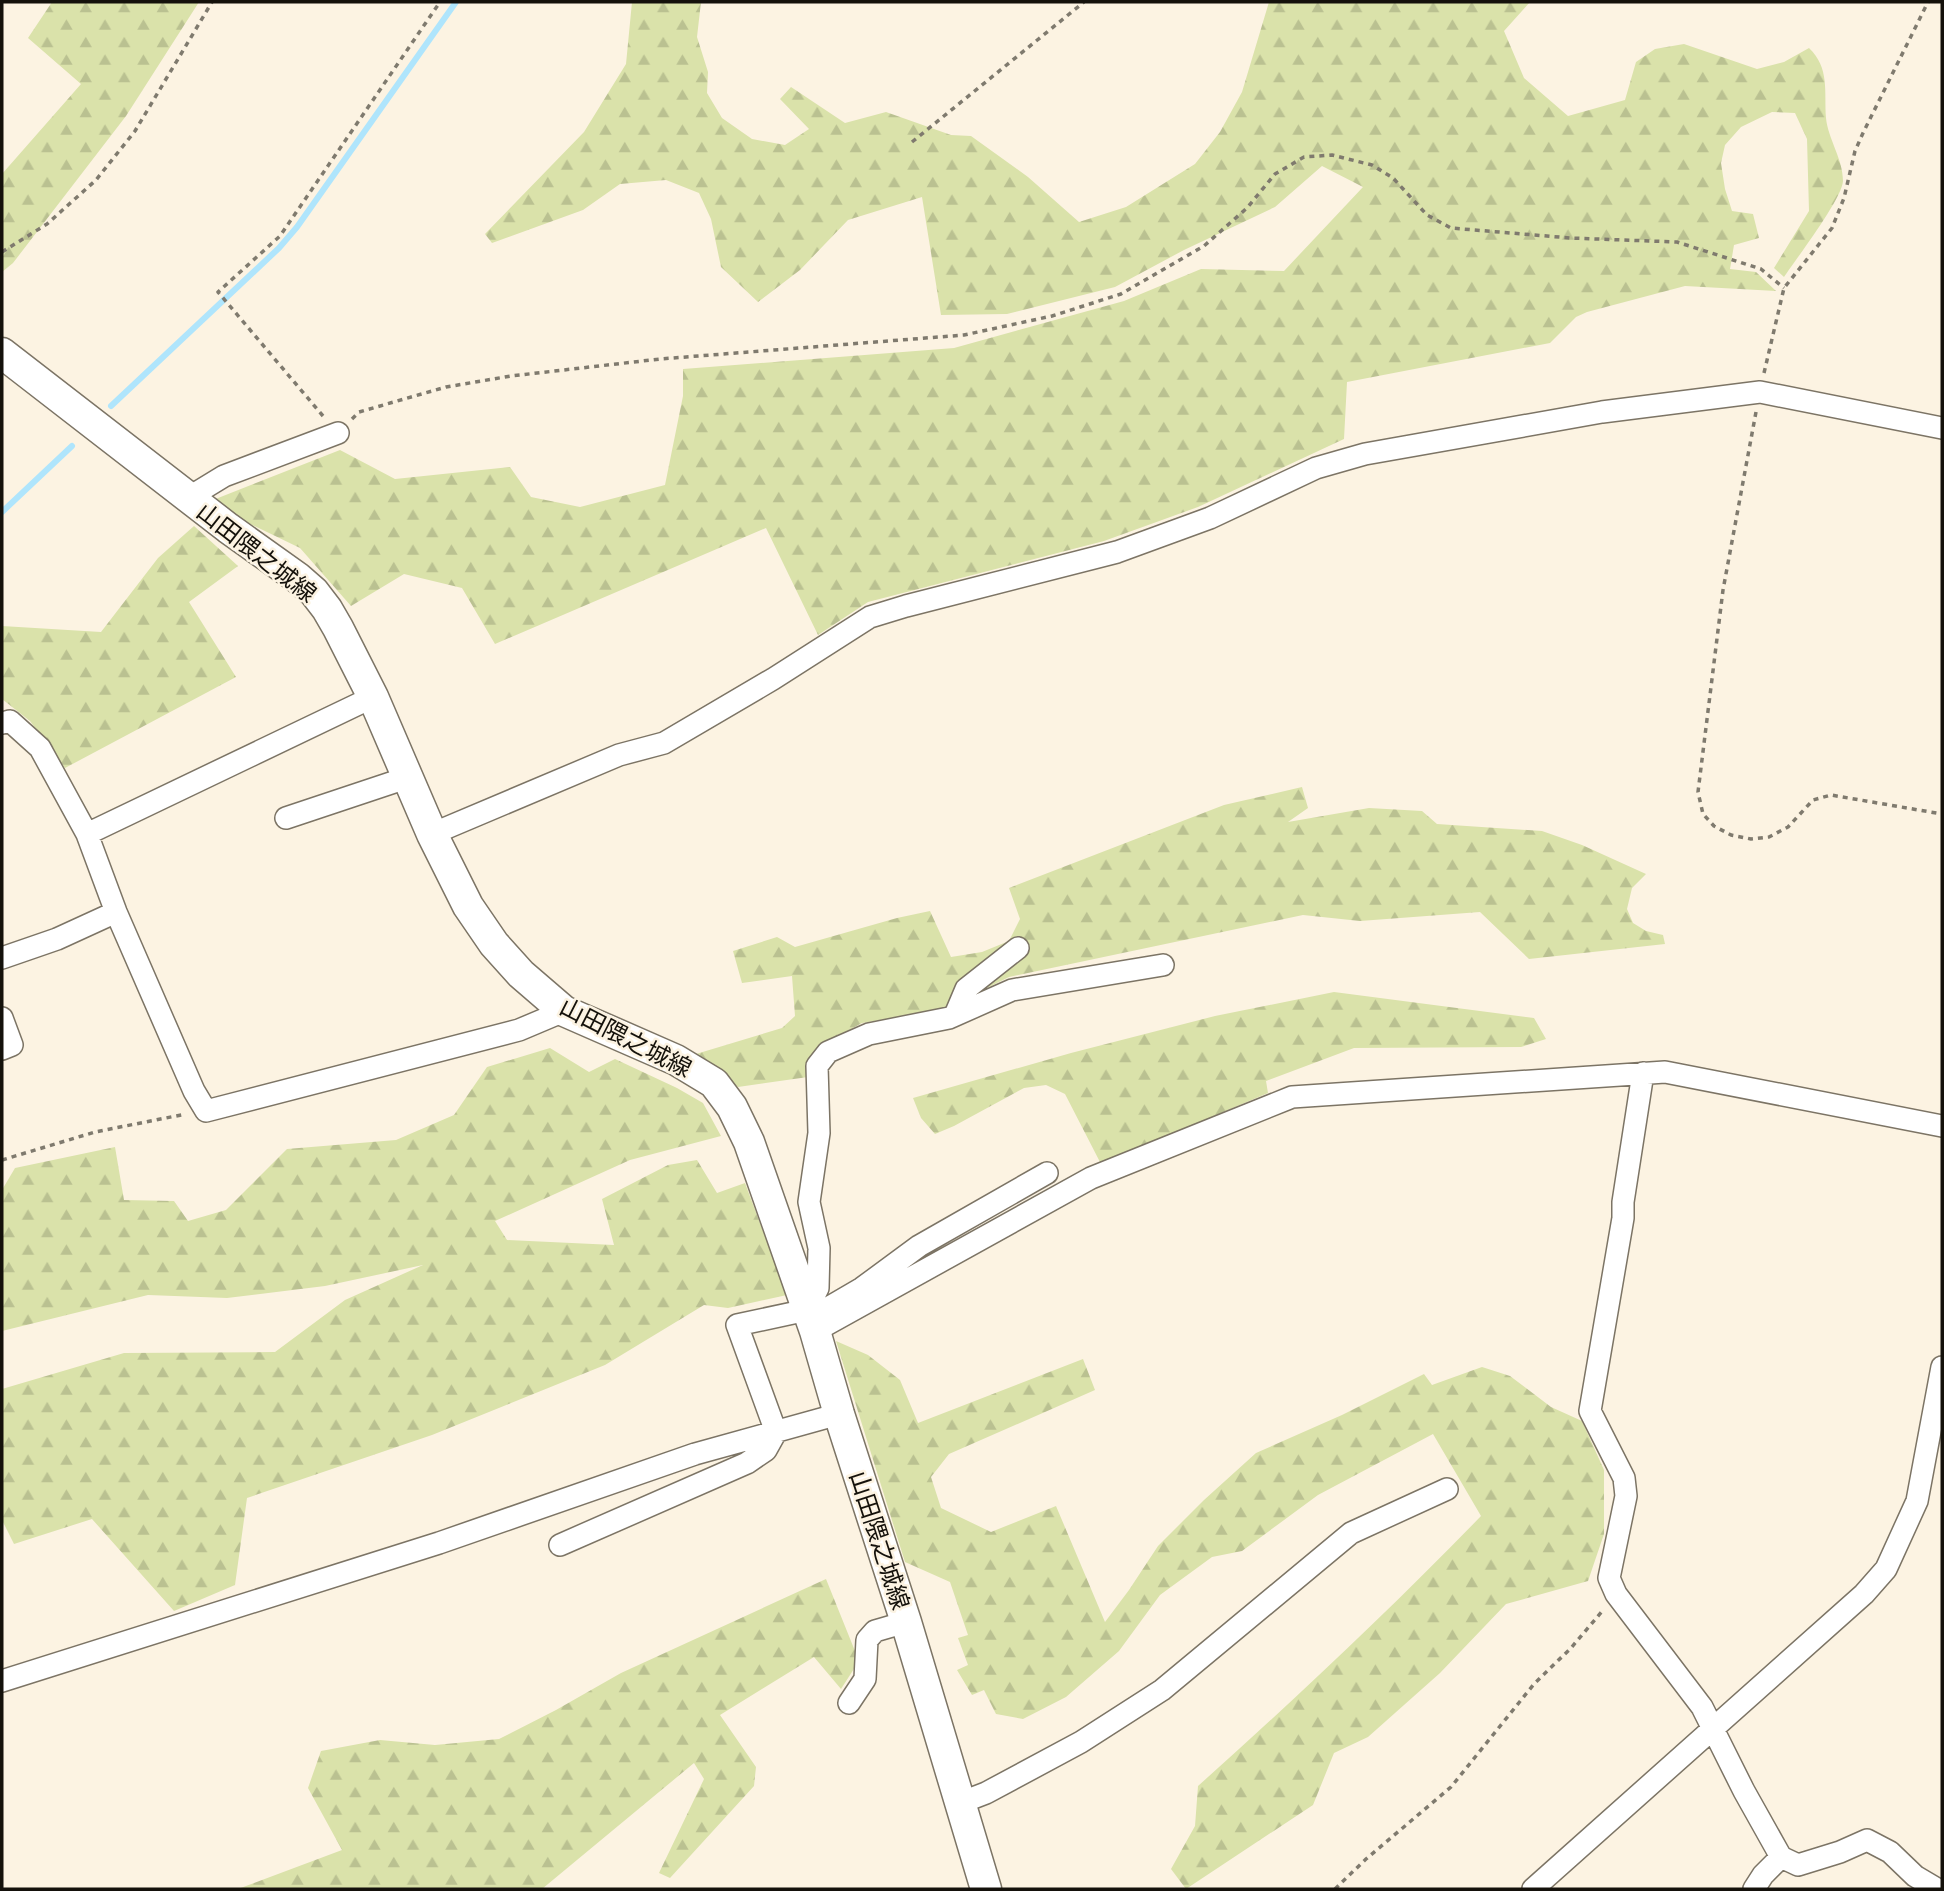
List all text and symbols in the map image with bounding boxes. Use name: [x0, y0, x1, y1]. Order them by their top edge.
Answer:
street label: 山田隈之城線: [190, 495, 324, 609]
street label: 山田隈之城線: [555, 990, 697, 1084]
street label: 山田隈之城線: [843, 1467, 917, 1613]

